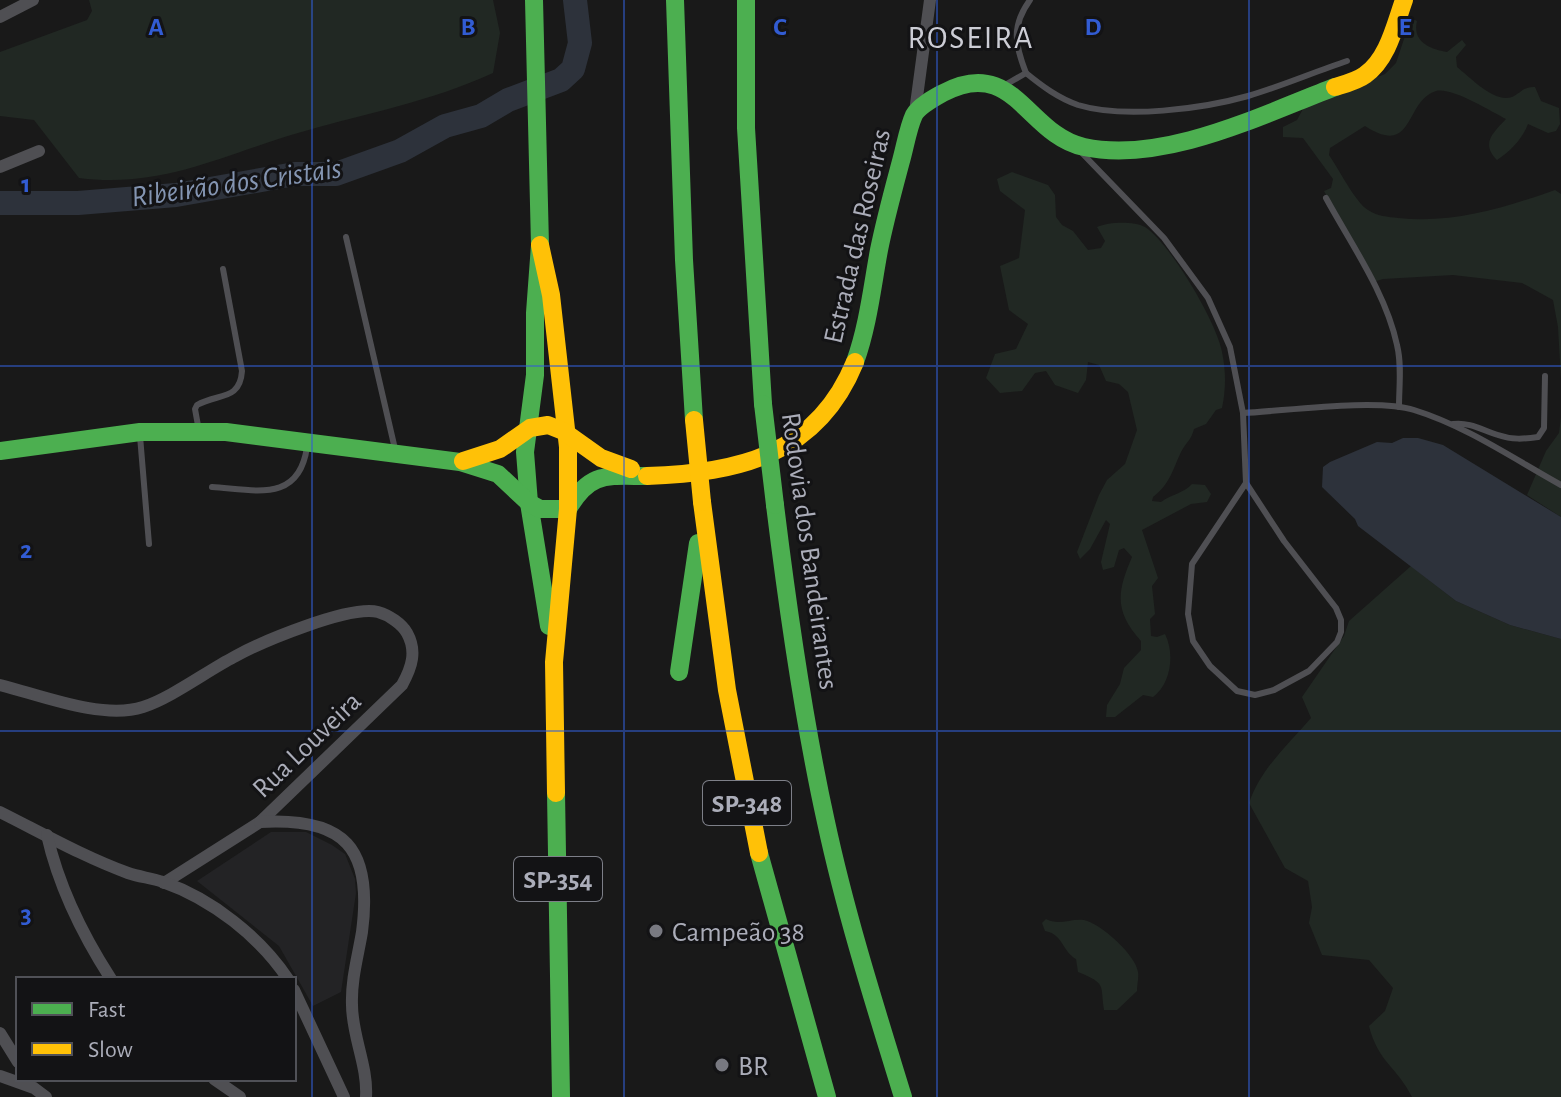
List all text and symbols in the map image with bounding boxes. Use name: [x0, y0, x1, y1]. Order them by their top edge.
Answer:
text: A: [148, 14, 164, 40]
text: B: [460, 14, 476, 40]
text: C: [773, 14, 787, 40]
text: D: [1084, 14, 1102, 40]
text: E: [1398, 14, 1412, 40]
district label: ROSEIRA: [907, 22, 1035, 54]
street label: Estrada das Roseiras: [820, 126, 896, 346]
water label: Ribeirão dos Cristais: [129, 153, 343, 213]
text: 1: [21, 171, 31, 197]
street label: Rodovia dos Bandeirantes: [776, 411, 842, 692]
text: 2: [20, 537, 32, 563]
street label: Rua Louveira: [248, 687, 367, 804]
road number: SP-348: [703, 781, 791, 825]
road number: SP-354: [514, 857, 602, 901]
text: 3: [20, 902, 32, 928]
place label: Campeão 38: [672, 919, 805, 947]
marker: Campeão 38: [647, 922, 665, 940]
legend: [16, 977, 296, 1081]
text: Fast: [88, 998, 126, 1022]
text: Slow: [88, 1038, 133, 1062]
place label: BR: [738, 1053, 769, 1081]
marker: BR: [713, 1056, 731, 1074]

